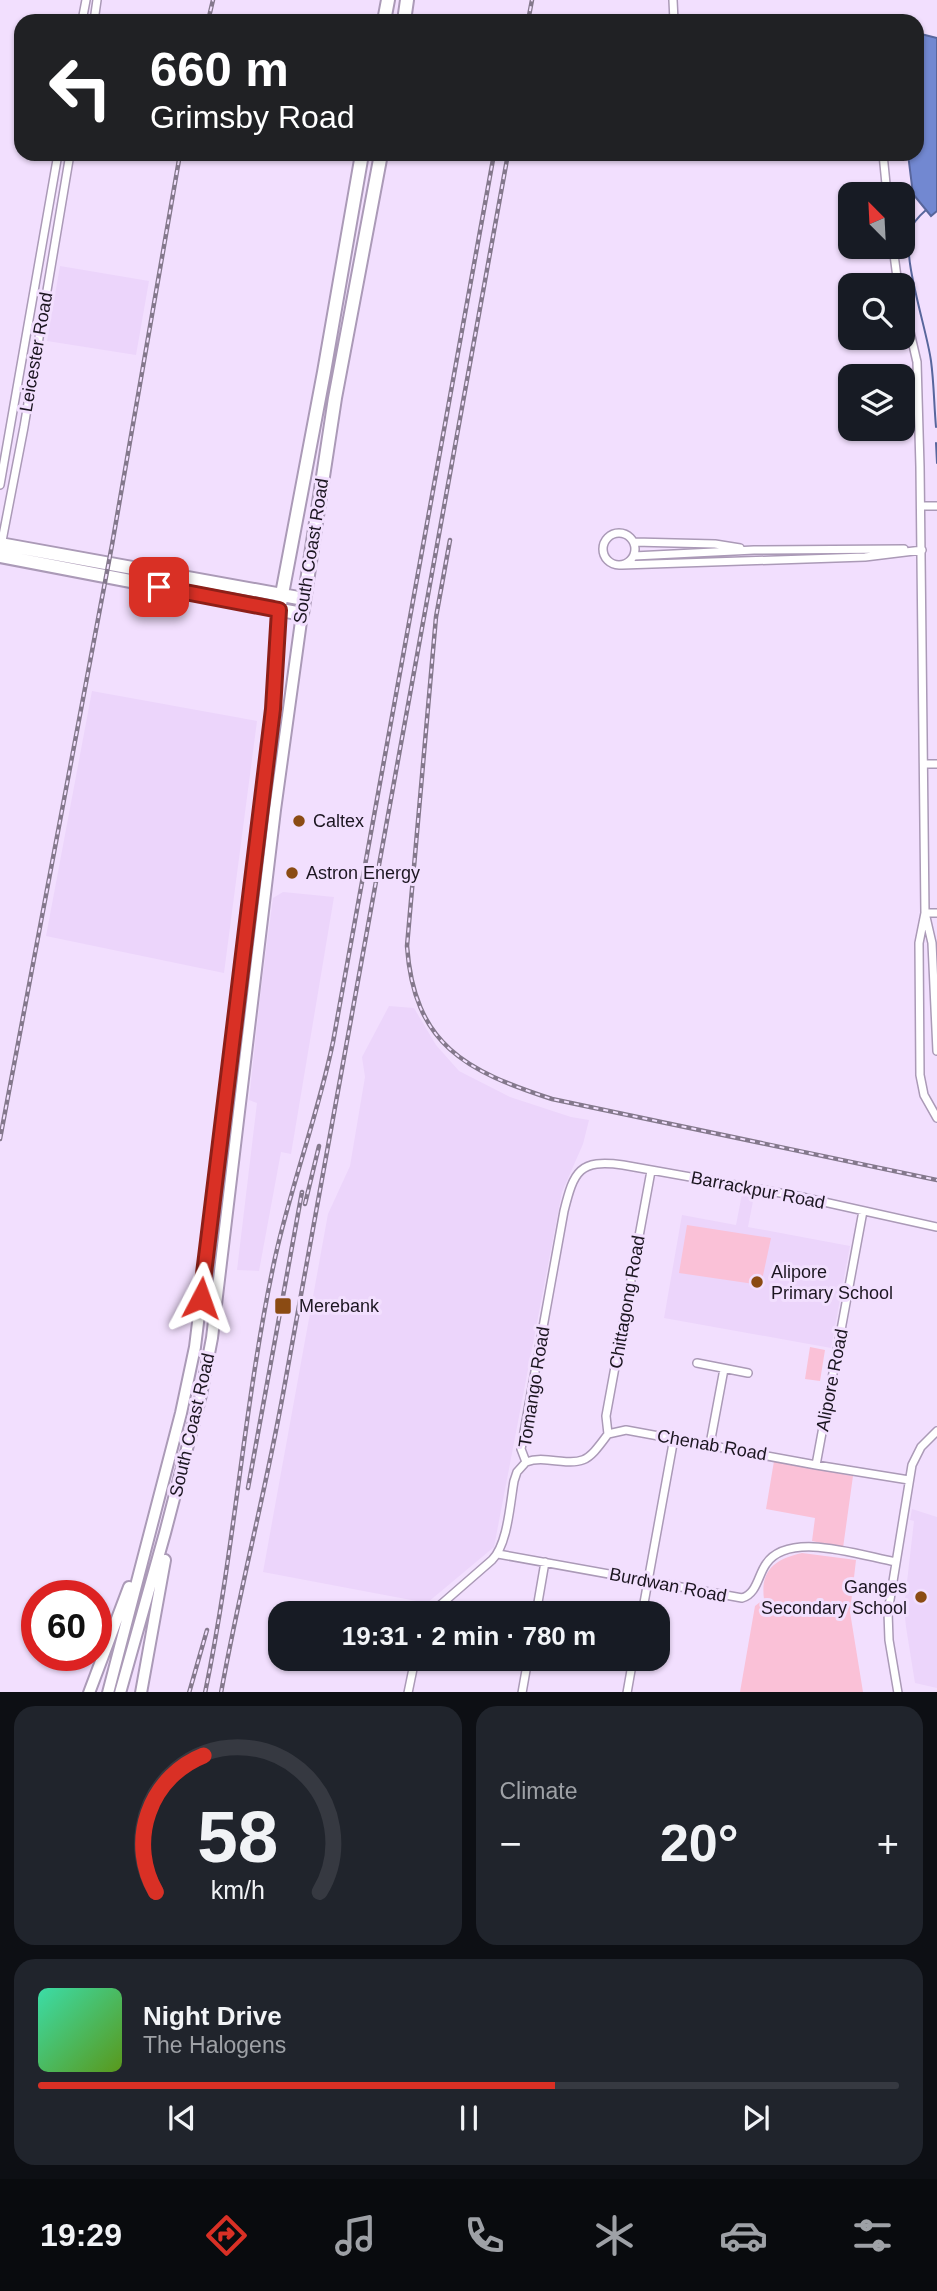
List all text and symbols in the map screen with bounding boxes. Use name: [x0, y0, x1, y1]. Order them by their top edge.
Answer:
icon: left: [35, 42, 126, 133]
text: 660 m: [150, 42, 289, 96]
text: Grimsby Road: [150, 99, 355, 135]
north arrow: [838, 182, 915, 259]
map controls: [838, 182, 915, 441]
button: search: [838, 273, 915, 350]
street label: Leicester Road: [16, 291, 56, 413]
button: layers: [838, 364, 915, 441]
street label: South Coast Road: [290, 477, 332, 625]
pin: [129, 557, 189, 617]
icon: arrive: [140, 568, 178, 606]
place label: Caltex: [313, 811, 364, 831]
marker: Caltex: [291, 813, 307, 829]
place label: Astron Energy: [306, 863, 420, 883]
marker: Astron Energy: [284, 865, 300, 881]
street label: Barrackpur Road: [689, 1167, 827, 1213]
street label: Chittagong Road: [605, 1234, 649, 1370]
position arrow: [164, 1261, 238, 1335]
place label: Alipore Primary School: [771, 1262, 893, 1303]
marker: Alipore Primary School: [749, 1274, 765, 1290]
marker: Merebank: [273, 1296, 293, 1316]
place label: Merebank: [299, 1296, 380, 1316]
street label: Tomango Road: [515, 1325, 553, 1449]
street label: Alipore Road: [812, 1327, 852, 1433]
street label: South Coast Road: [166, 1351, 218, 1499]
street label: Chenab Road: [656, 1426, 768, 1464]
street label: Burdwan Road: [608, 1564, 728, 1606]
place label: Ganges Secondary School: [761, 1577, 907, 1618]
speed limit sign: 60: [21, 1580, 112, 1671]
marker: Ganges Secondary School: [913, 1589, 929, 1605]
text: 19:31 · 2 min · 780 m: [342, 1621, 596, 1651]
text: Climate: [500, 1778, 577, 1804]
text: 58: [197, 1796, 278, 1877]
text: 20°: [660, 1814, 739, 1872]
text: −: [500, 1823, 522, 1865]
text: +: [877, 1823, 899, 1865]
text: km/h: [211, 1875, 265, 1903]
text: Night Drive: [143, 2001, 282, 2031]
text: The Halogens: [143, 2032, 286, 2058]
icon: previous: [163, 2099, 201, 2137]
icon: pause: [450, 2099, 488, 2137]
icon: next: [737, 2099, 775, 2137]
icon: directions: [202, 2211, 251, 2260]
icon: music: [331, 2211, 380, 2260]
icon: phone: [460, 2211, 509, 2260]
icon: climate: [590, 2211, 639, 2260]
icon: car: [719, 2211, 768, 2260]
icon: filters: [848, 2211, 897, 2260]
text: 19:29: [40, 2217, 122, 2253]

